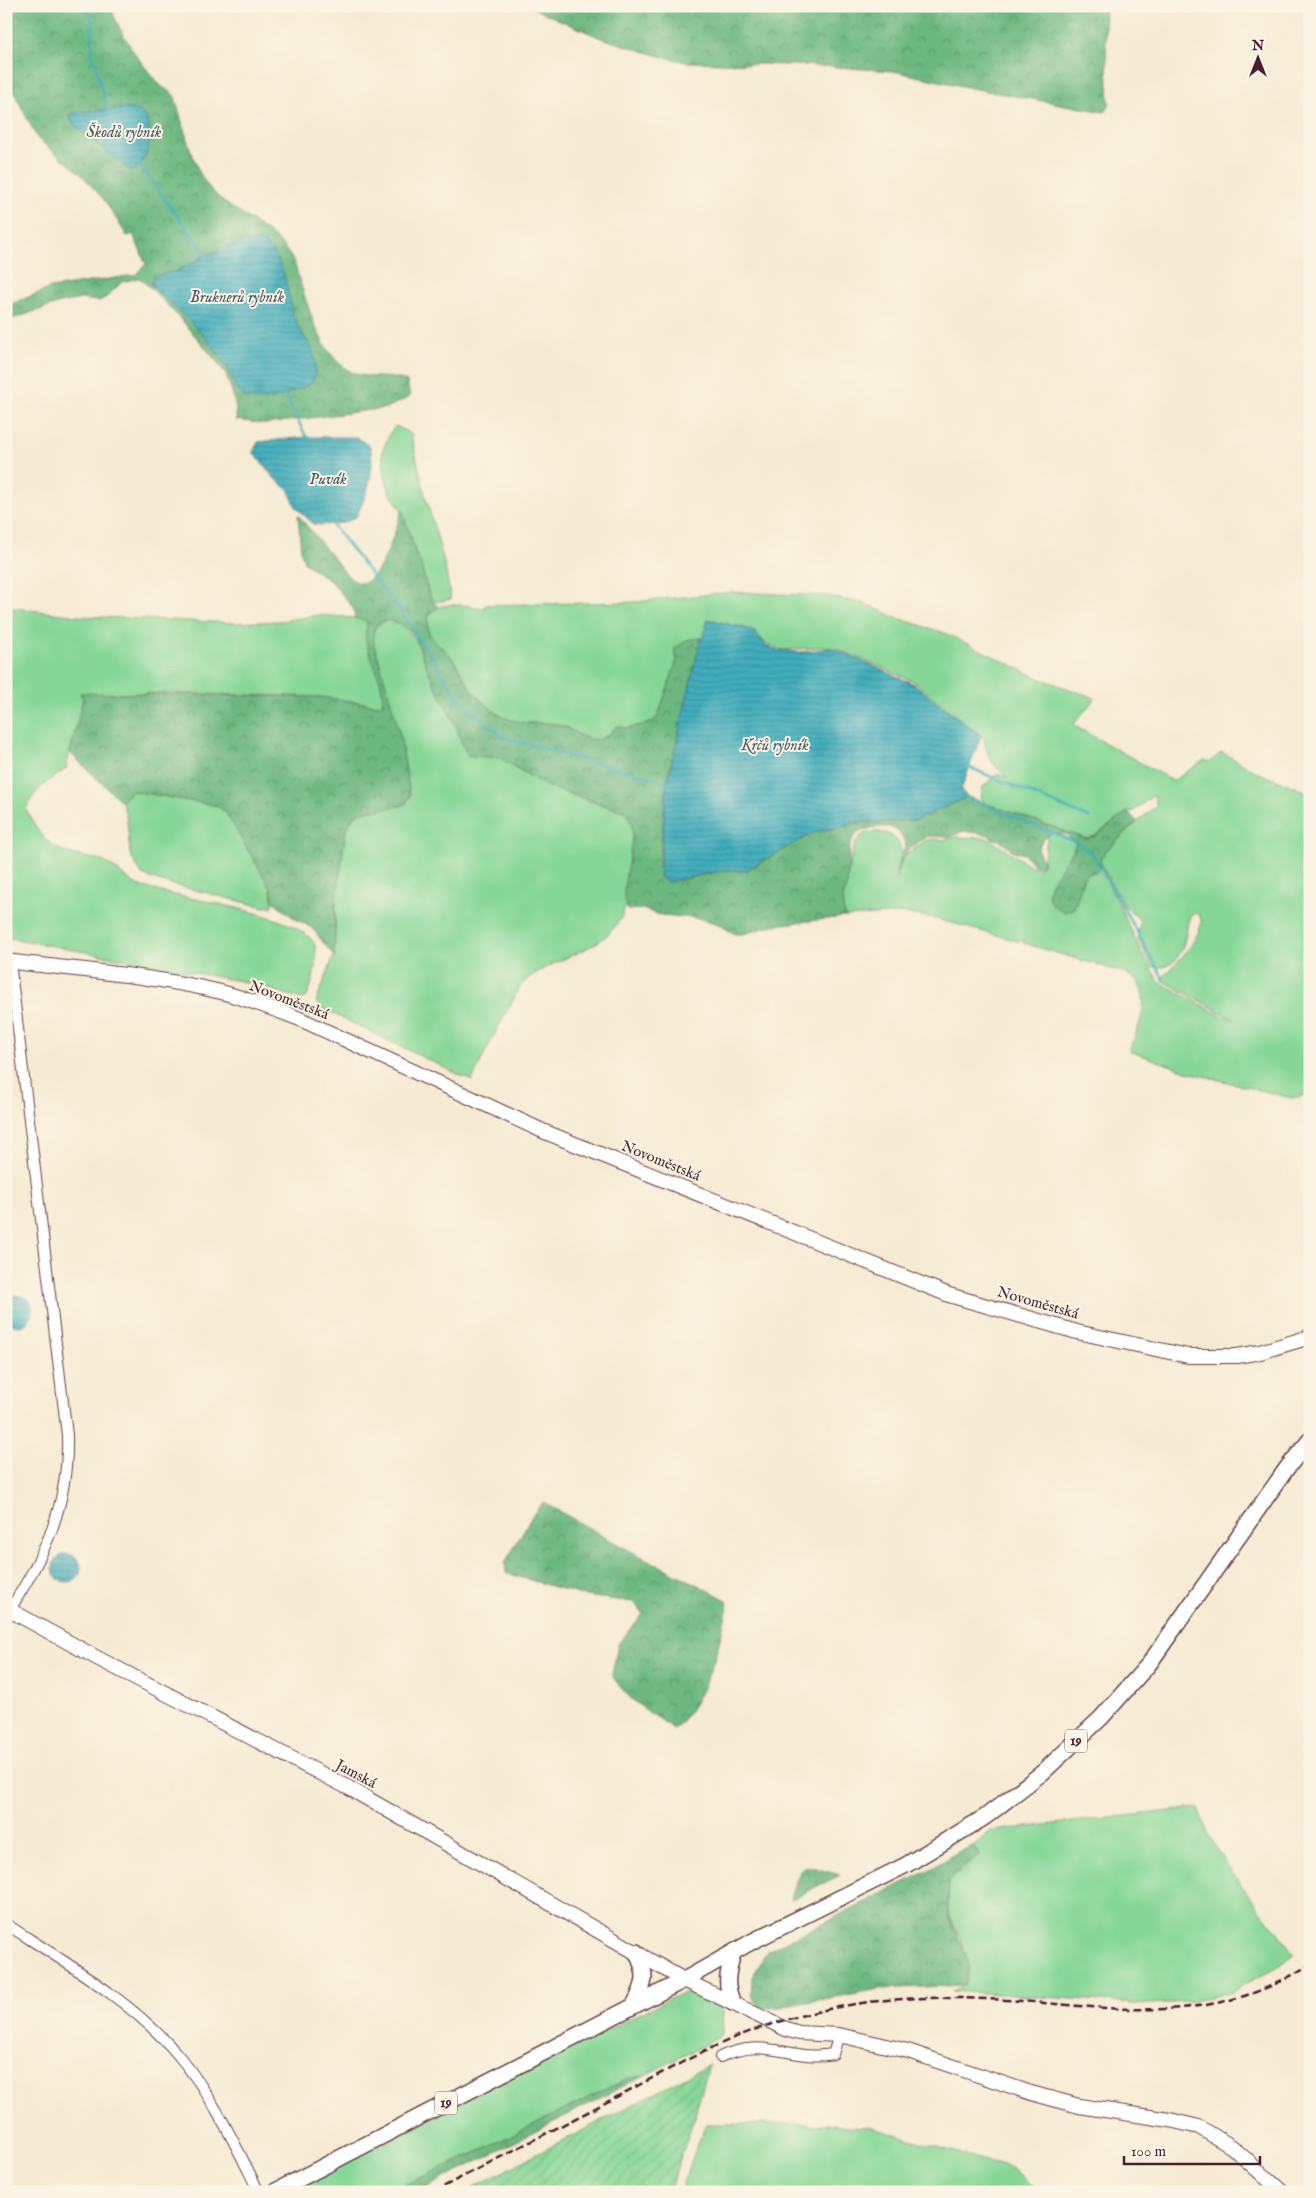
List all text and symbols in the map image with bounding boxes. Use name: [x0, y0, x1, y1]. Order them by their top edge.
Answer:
north arrow: [1234, 32, 1284, 82]
text: N: [1251, 37, 1264, 55]
water label: Škodů rybník: [87, 122, 162, 143]
water label: Bruknerů rybník: [190, 288, 285, 308]
water label: Puvák: [309, 470, 347, 490]
water label: Krčů rybník: [740, 736, 809, 756]
street label: Novoměstská: [247, 976, 332, 1024]
street label: Novoměstská: [619, 1137, 704, 1186]
street label: Novoměstská: [995, 1282, 1081, 1324]
road number: 19: [1065, 1730, 1087, 1752]
street label: Jamská: [331, 1754, 380, 1793]
road number: 19: [435, 2092, 457, 2114]
scale bar: [1124, 2133, 1260, 2165]
text: 100 m: [1131, 2142, 1167, 2161]

